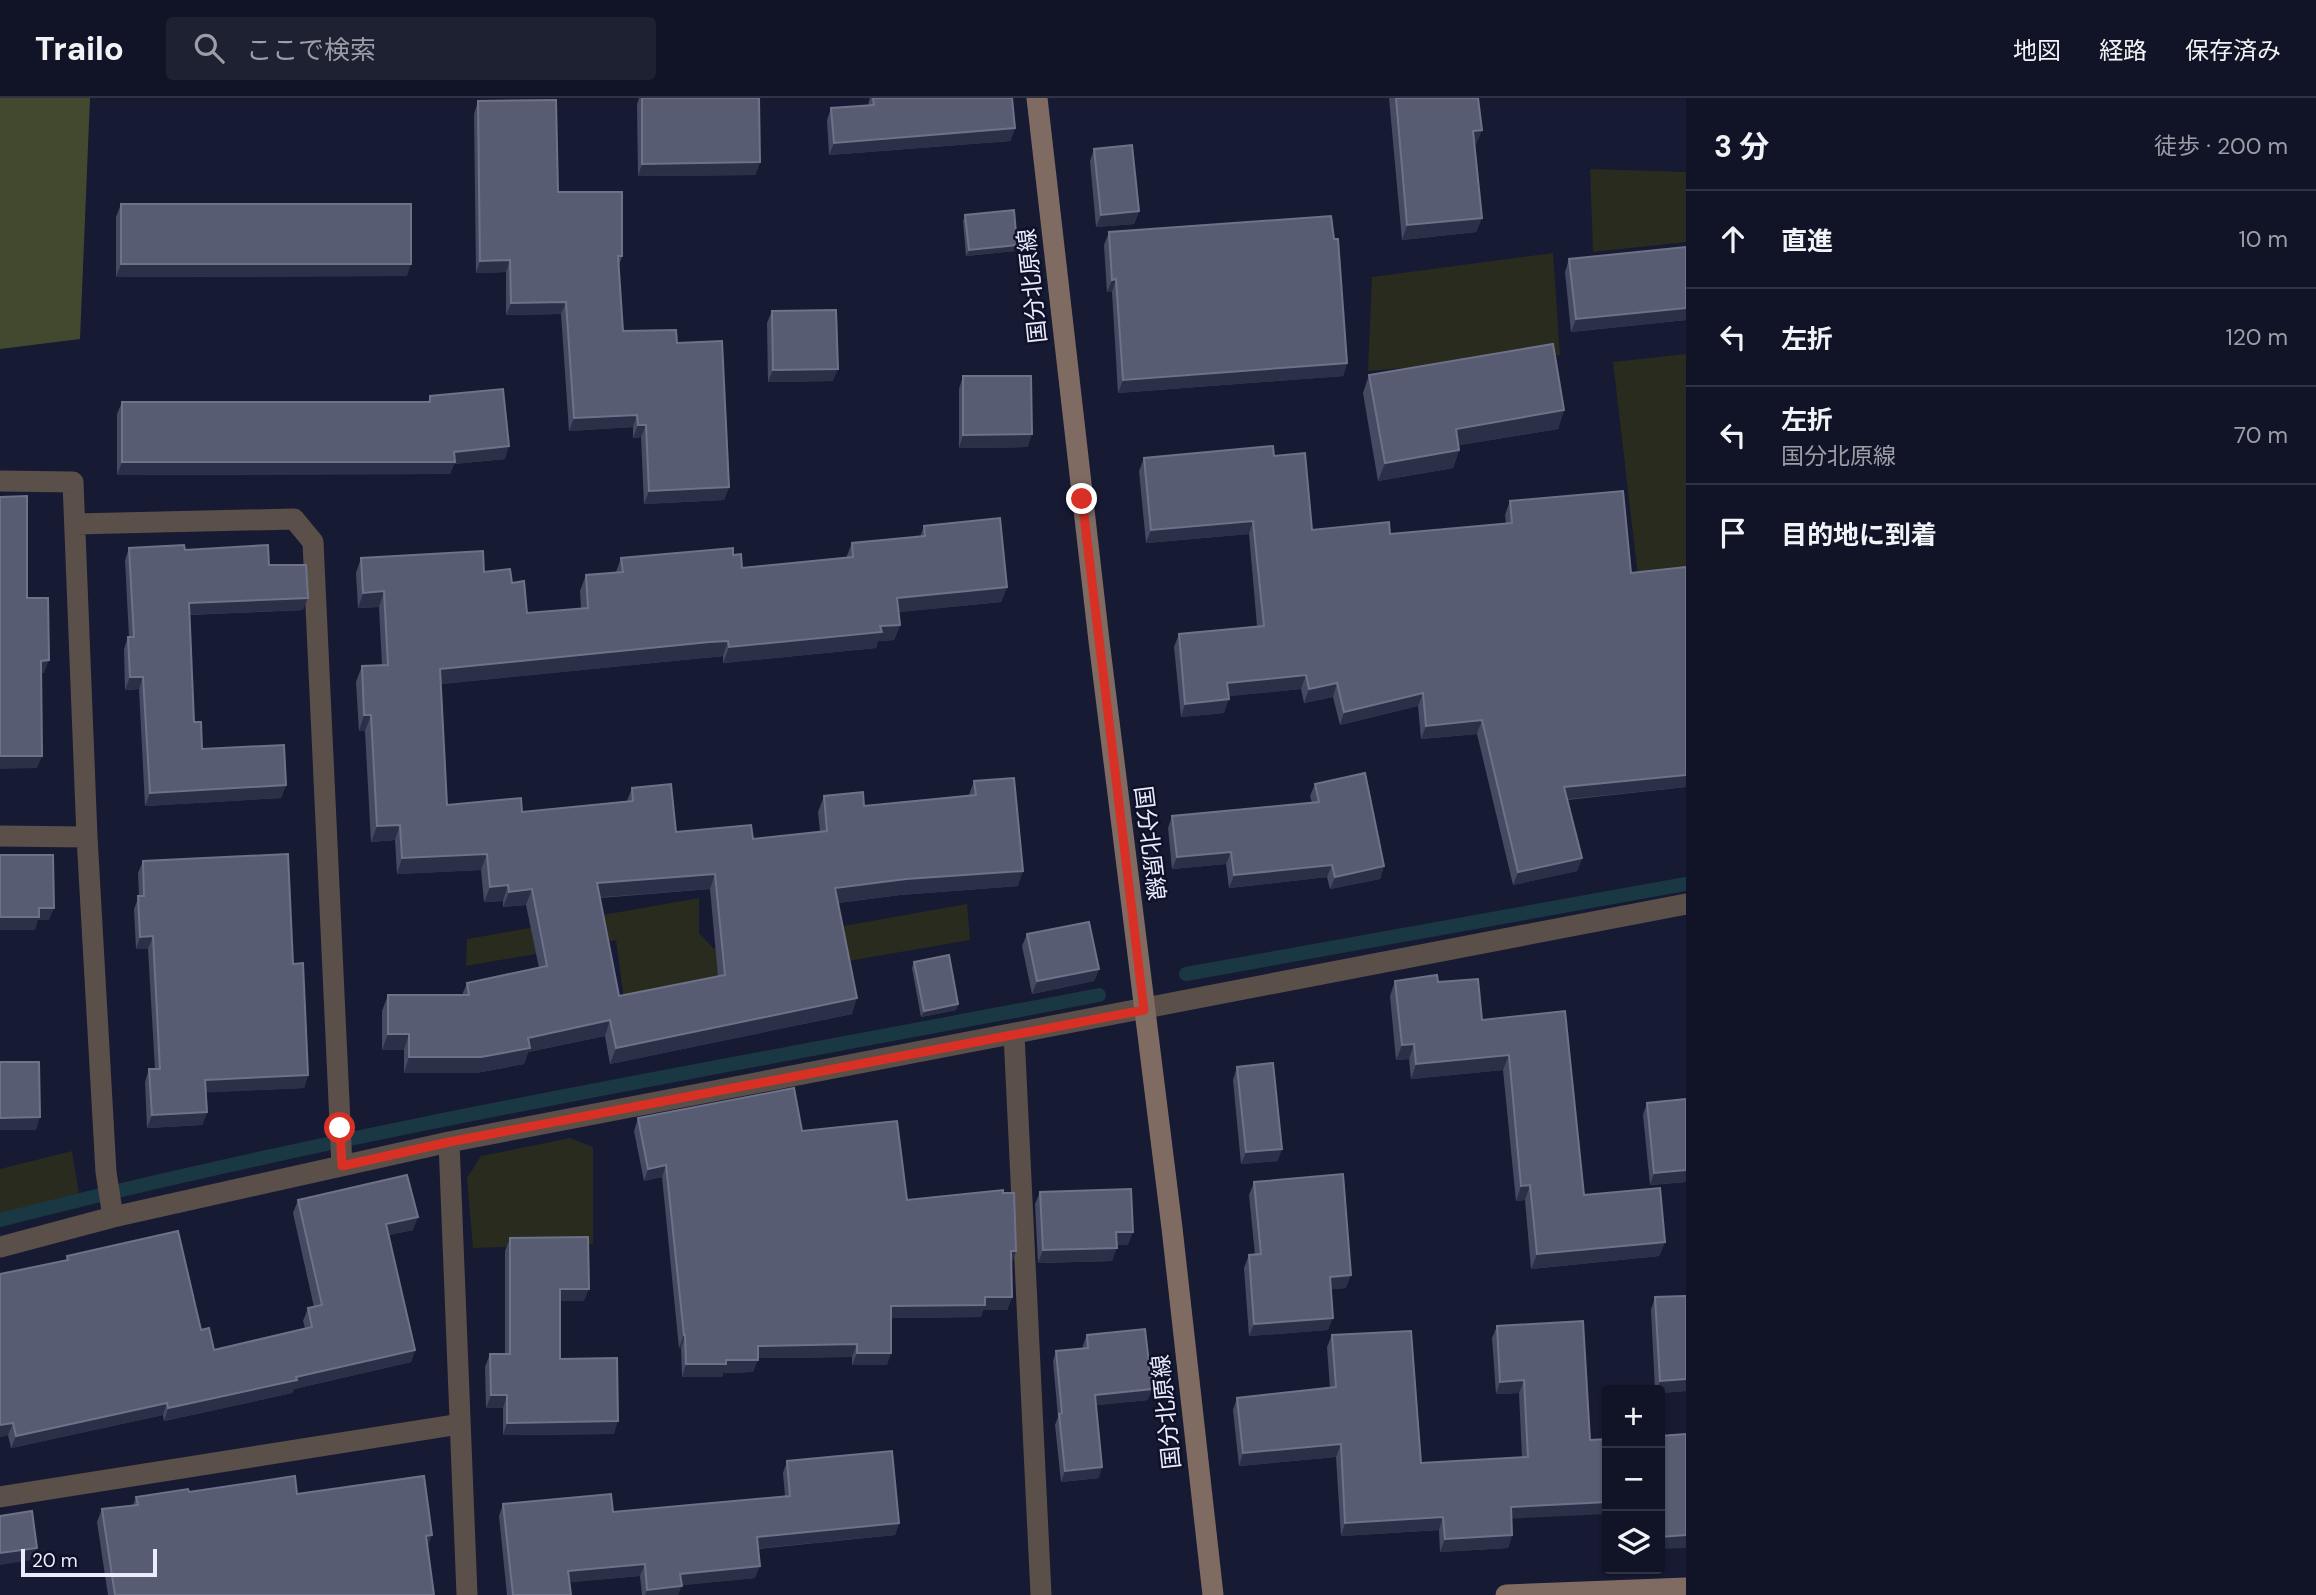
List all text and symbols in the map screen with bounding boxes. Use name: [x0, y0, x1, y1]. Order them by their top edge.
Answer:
search box: [166, 17, 656, 80]
text: Trailo: [35, 27, 124, 70]
icon: search: [190, 29, 228, 67]
text: ここで検索: [246, 33, 376, 67]
text: 地図: [2013, 35, 2061, 66]
text: 経路: [2099, 35, 2147, 66]
text: 保存済み: [2185, 35, 2281, 66]
text: 3 分: [1714, 127, 1769, 166]
text: 徒歩 · 200 m: [2154, 131, 2288, 161]
icon: ahead: [1714, 220, 1752, 258]
text: 直進: [1781, 224, 1833, 258]
text: 10 m: [2238, 224, 2288, 254]
street label: 国分北原線: [1011, 227, 1053, 345]
icon: left: [1714, 318, 1752, 356]
text: 左折: [1781, 322, 1833, 356]
text: 120 m: [2225, 322, 2288, 352]
text: 左折: [1781, 403, 1833, 437]
icon: left: [1714, 416, 1752, 454]
text: 70 m: [2234, 420, 2288, 450]
text: 国分北原線: [1781, 441, 1896, 471]
route end: [1066, 483, 1097, 514]
icon: arrive: [1714, 514, 1752, 552]
text: 目的地に到着: [1781, 518, 1937, 552]
street label: 国分北原線: [1128, 784, 1172, 902]
route start: [324, 1112, 355, 1143]
street label: 国分北原線: [1145, 1353, 1187, 1471]
map controls: [1602, 1385, 1665, 1574]
button: +: [1602, 1385, 1665, 1448]
button: −: [1602, 1448, 1665, 1511]
button: layers: [1602, 1511, 1665, 1574]
scale bar: [21, 1546, 158, 1578]
text: 20 m: [32, 1548, 78, 1573]

